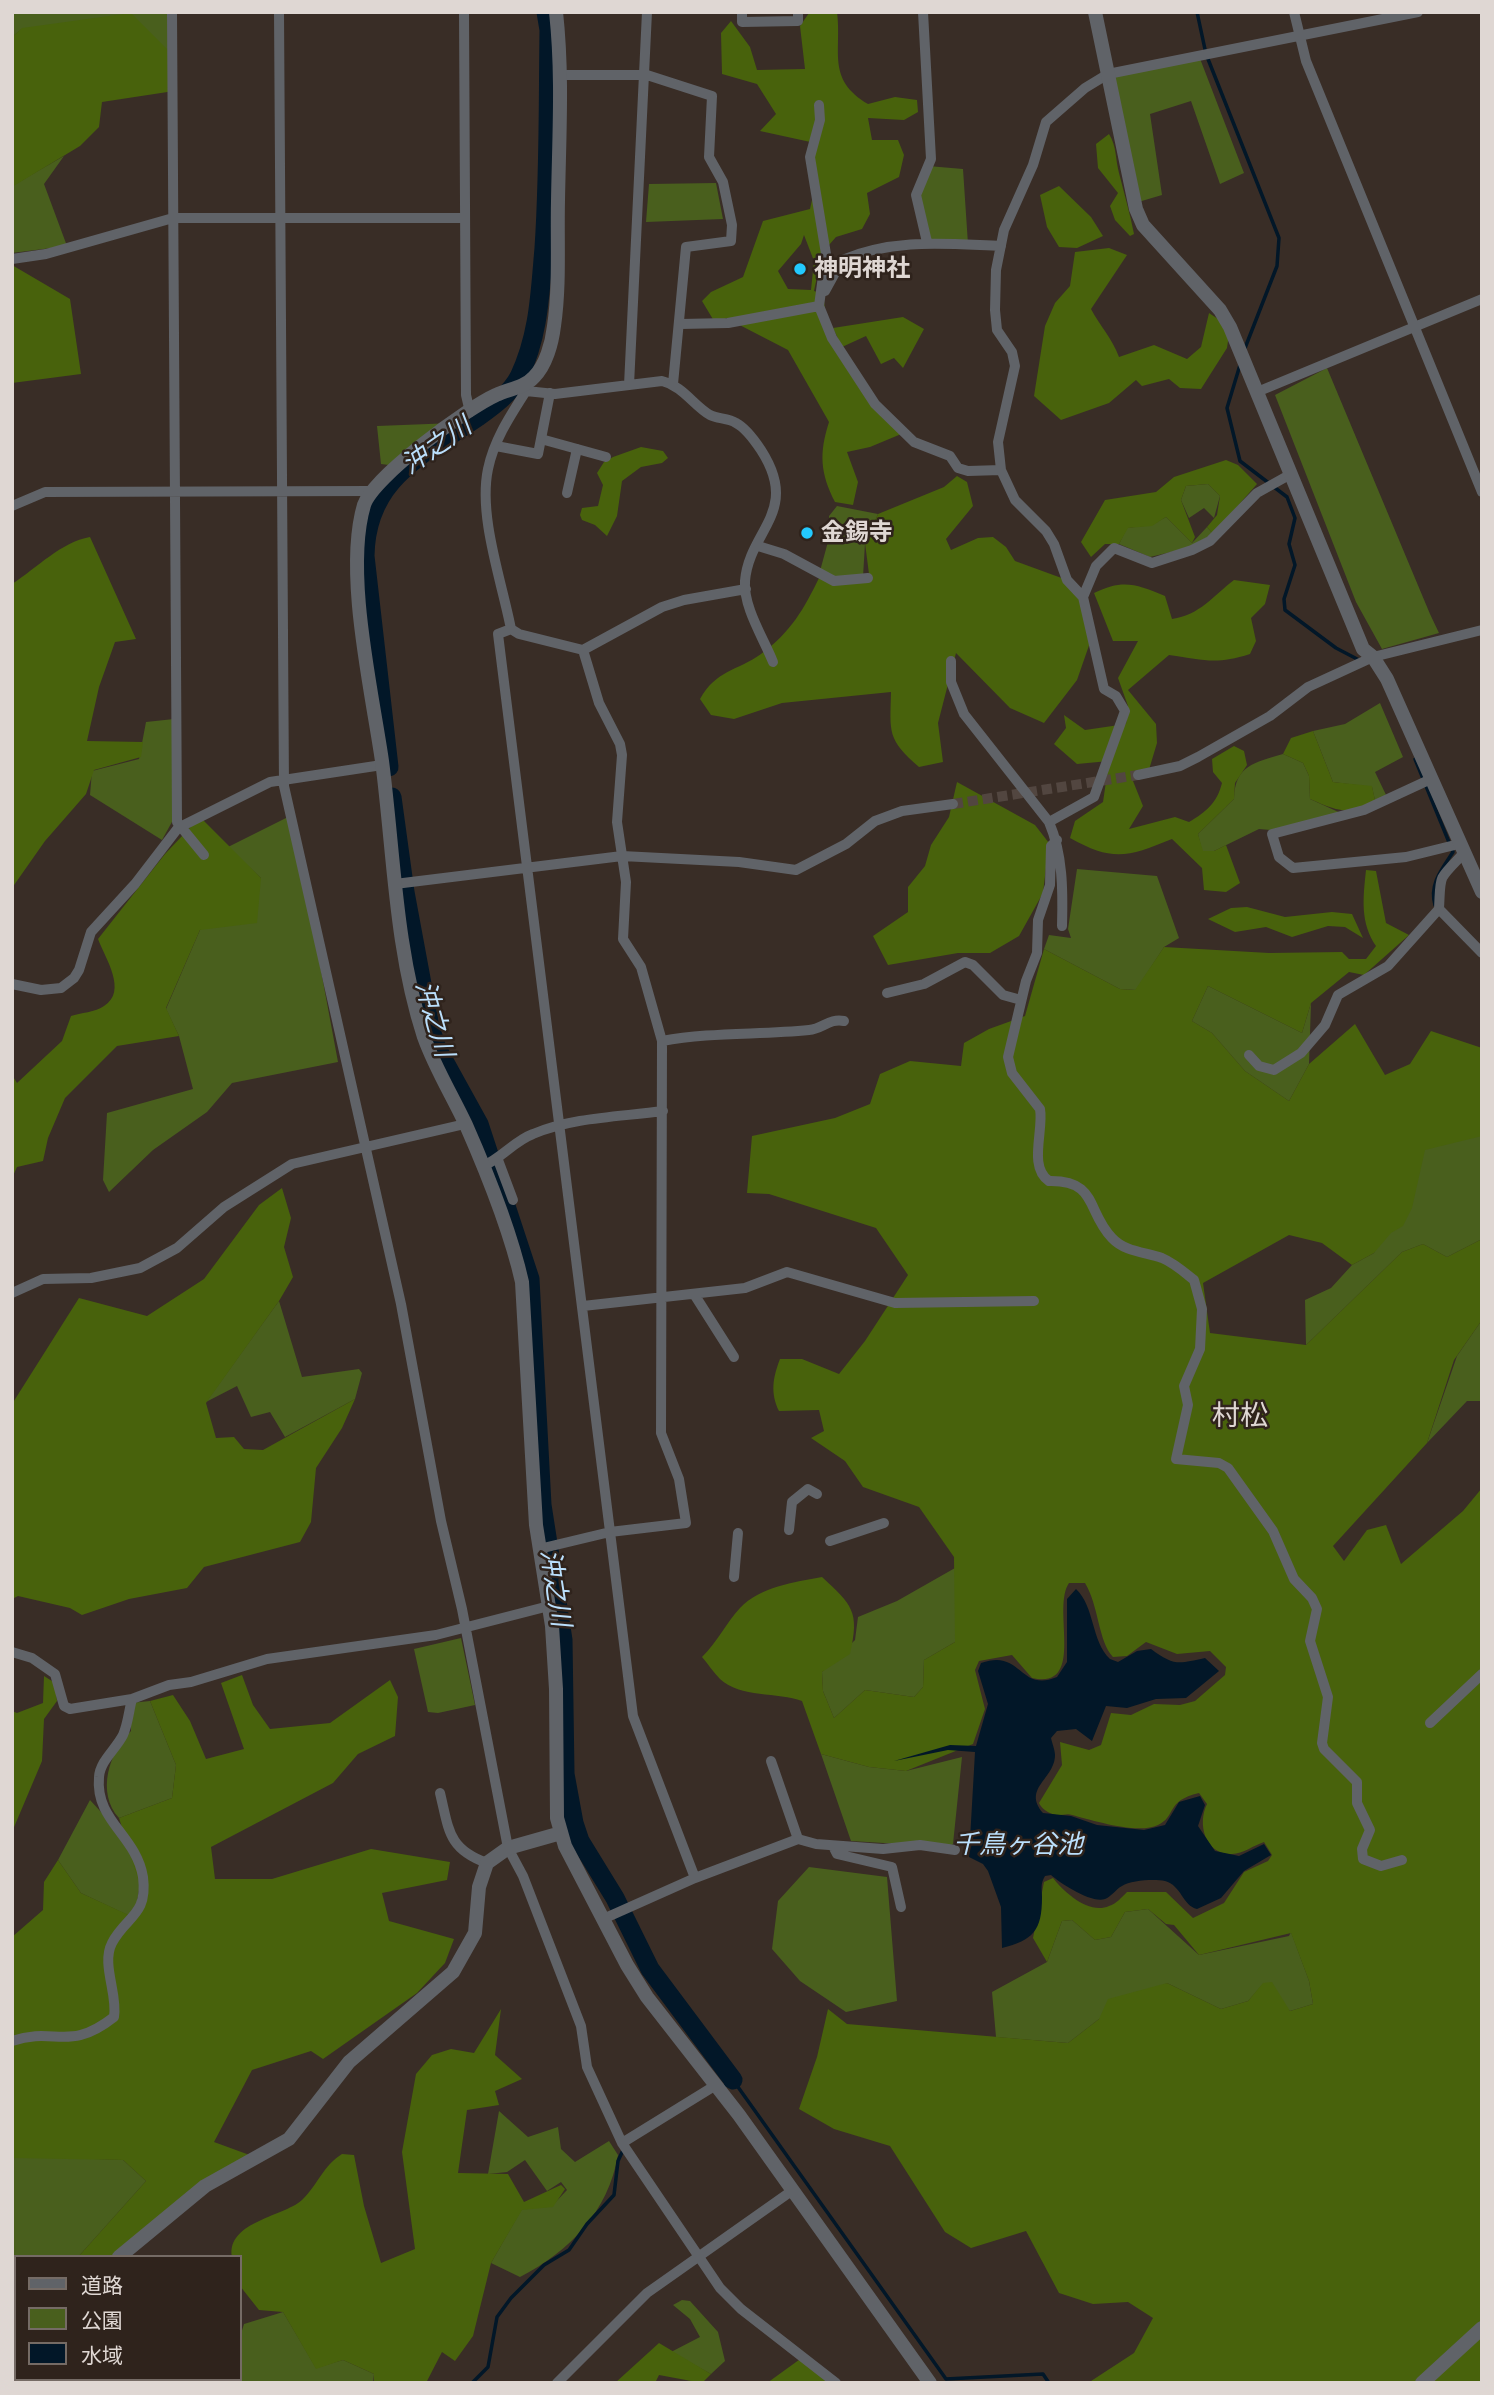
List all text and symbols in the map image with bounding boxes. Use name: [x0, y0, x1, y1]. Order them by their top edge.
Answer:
place label: 神明神社: [814, 255, 910, 283]
marker: 神明神社: [792, 261, 808, 277]
water label: 沖之川: [396, 411, 478, 481]
place label: 金錫寺: [821, 519, 893, 547]
marker: 金錫寺: [799, 525, 815, 541]
water label: 沖之川: [408, 977, 460, 1061]
district label: 村松: [1212, 1400, 1268, 1434]
water label: 沖之川: [533, 1547, 577, 1629]
water label: 千鳥ヶ谷池: [953, 1829, 1083, 1861]
legend: [14, 2255, 242, 2381]
text: 道路: [81, 2276, 123, 2297]
text: 公園: [81, 2311, 123, 2332]
text: 水域: [81, 2346, 123, 2367]

